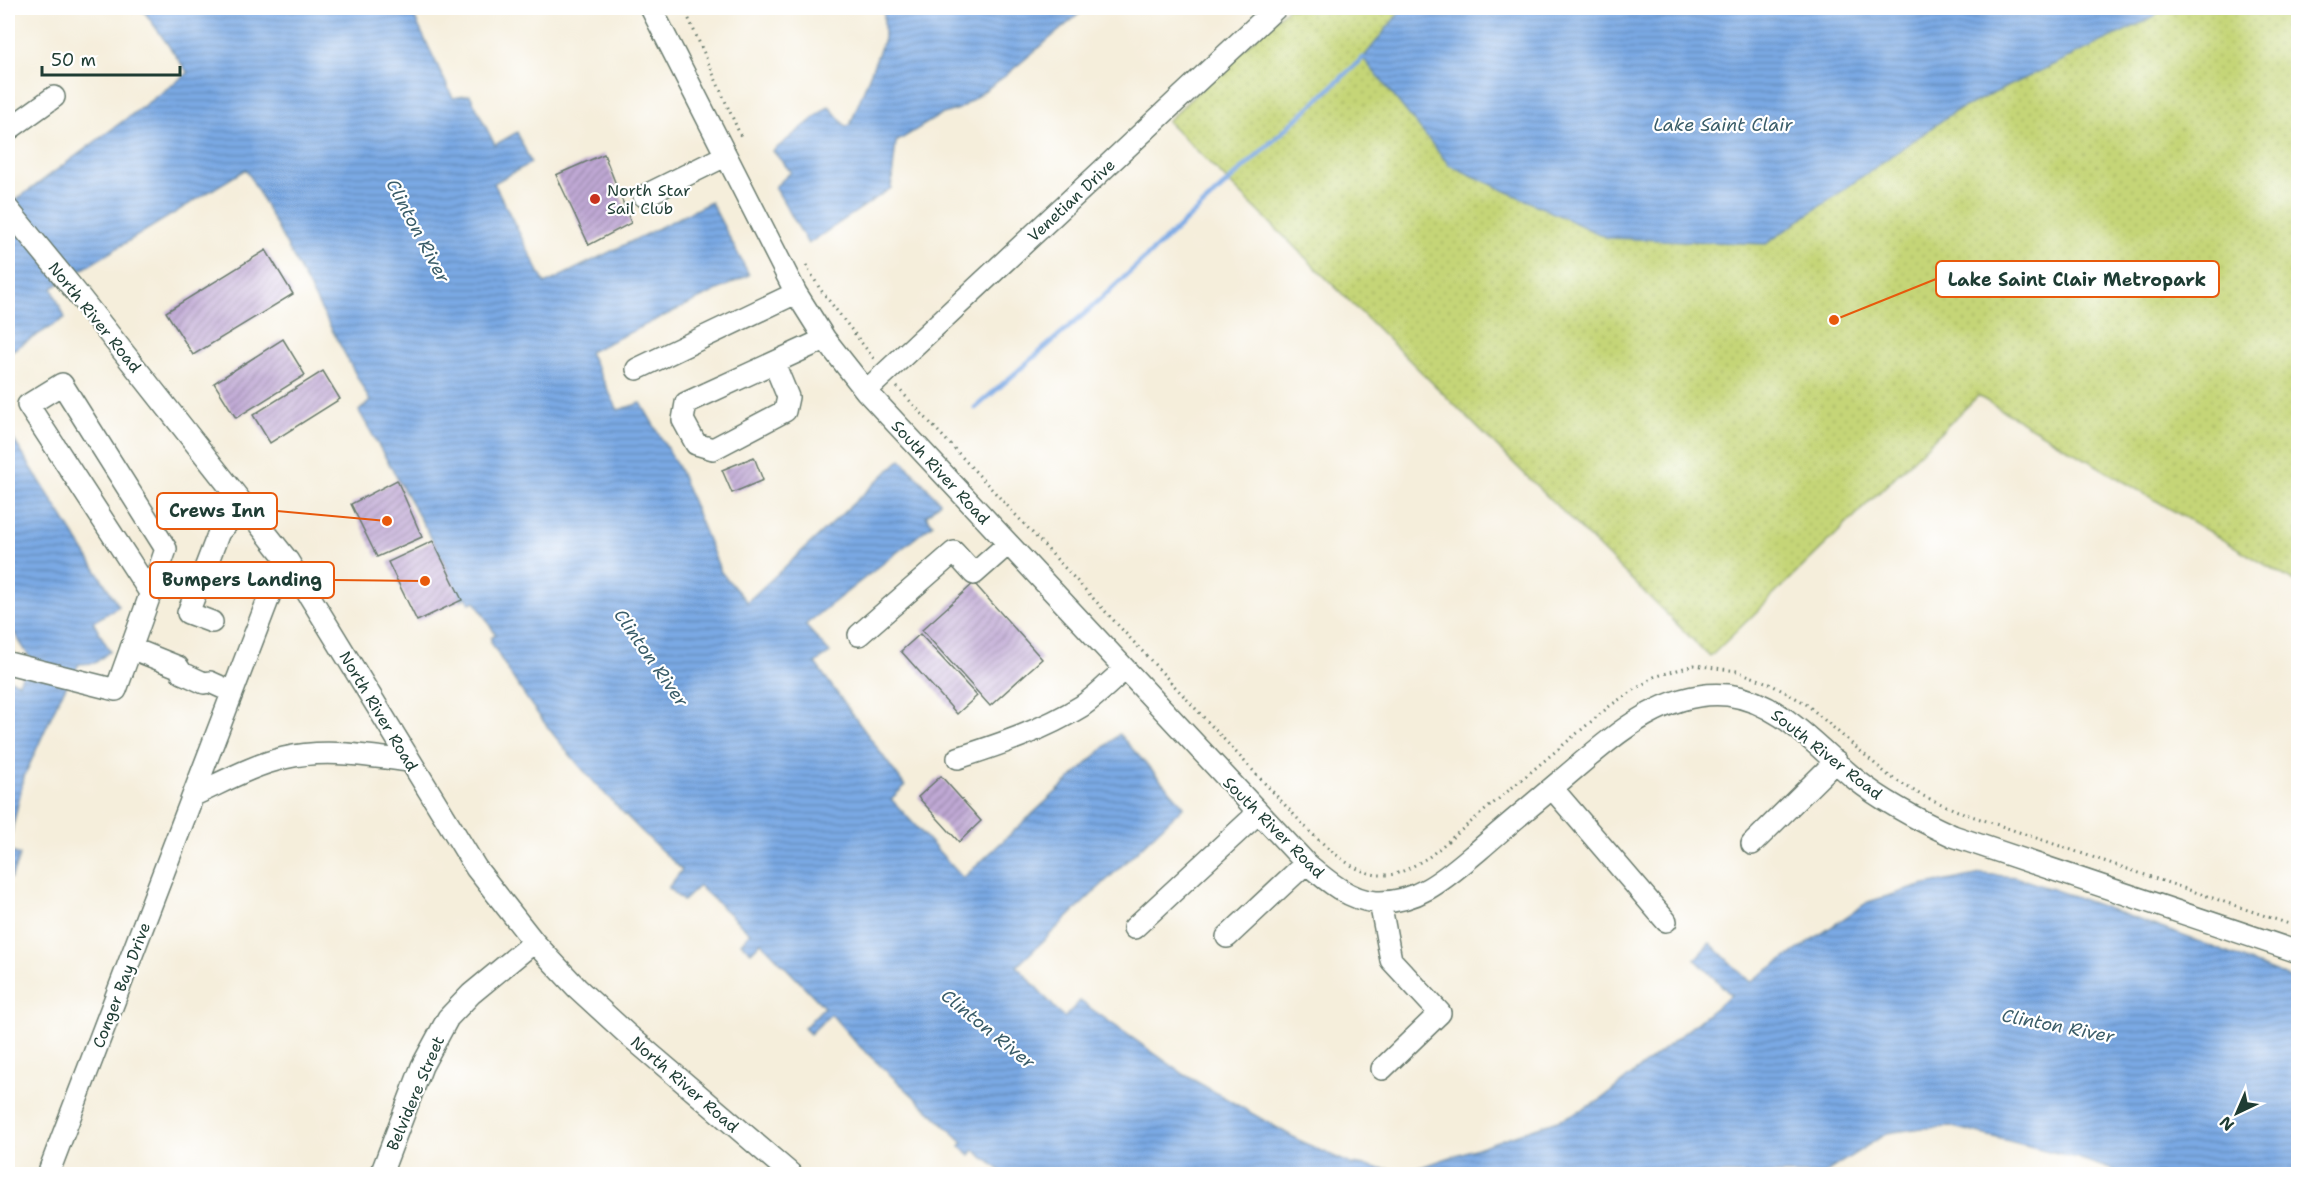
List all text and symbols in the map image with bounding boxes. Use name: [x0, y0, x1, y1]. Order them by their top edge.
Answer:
scale bar: [42, 39, 180, 77]
text: 50 m: [51, 48, 96, 72]
water label: Lake Saint Clair: [1653, 113, 1793, 137]
street label: Venetian Drive: [1023, 154, 1120, 246]
water label: Clinton River: [381, 175, 456, 288]
place label: North Star Sail Club: [607, 180, 690, 219]
marker: North Star Sail Club: [588, 192, 602, 206]
street label: North River Road: [44, 258, 146, 377]
callout: Lake Saint Clair Metropark: [1936, 261, 2219, 297]
text: Lake Saint Clair Metropark: [1948, 268, 2206, 292]
street label: South River Road: [887, 416, 994, 529]
callout: Crews Inn: [157, 493, 277, 529]
text: Crews Inn: [169, 499, 265, 523]
callout: Bumpers Landing: [150, 562, 334, 598]
text: Bumpers Landing: [162, 568, 322, 592]
water label: Clinton River: [608, 604, 694, 712]
street label: North River Road: [334, 647, 423, 775]
street label: South River Road: [1767, 704, 1886, 804]
street label: South River Road: [1218, 772, 1329, 883]
street label: Conger Bay Drive: [88, 919, 155, 1051]
water label: Clinton River: [936, 984, 1040, 1075]
water label: Clinton River: [2000, 1003, 2117, 1049]
street label: North River Road: [626, 1032, 743, 1137]
street label: Belvidere Street: [382, 1033, 449, 1154]
north arrow: [2207, 1083, 2267, 1143]
text: N: [2215, 1111, 2239, 1135]

